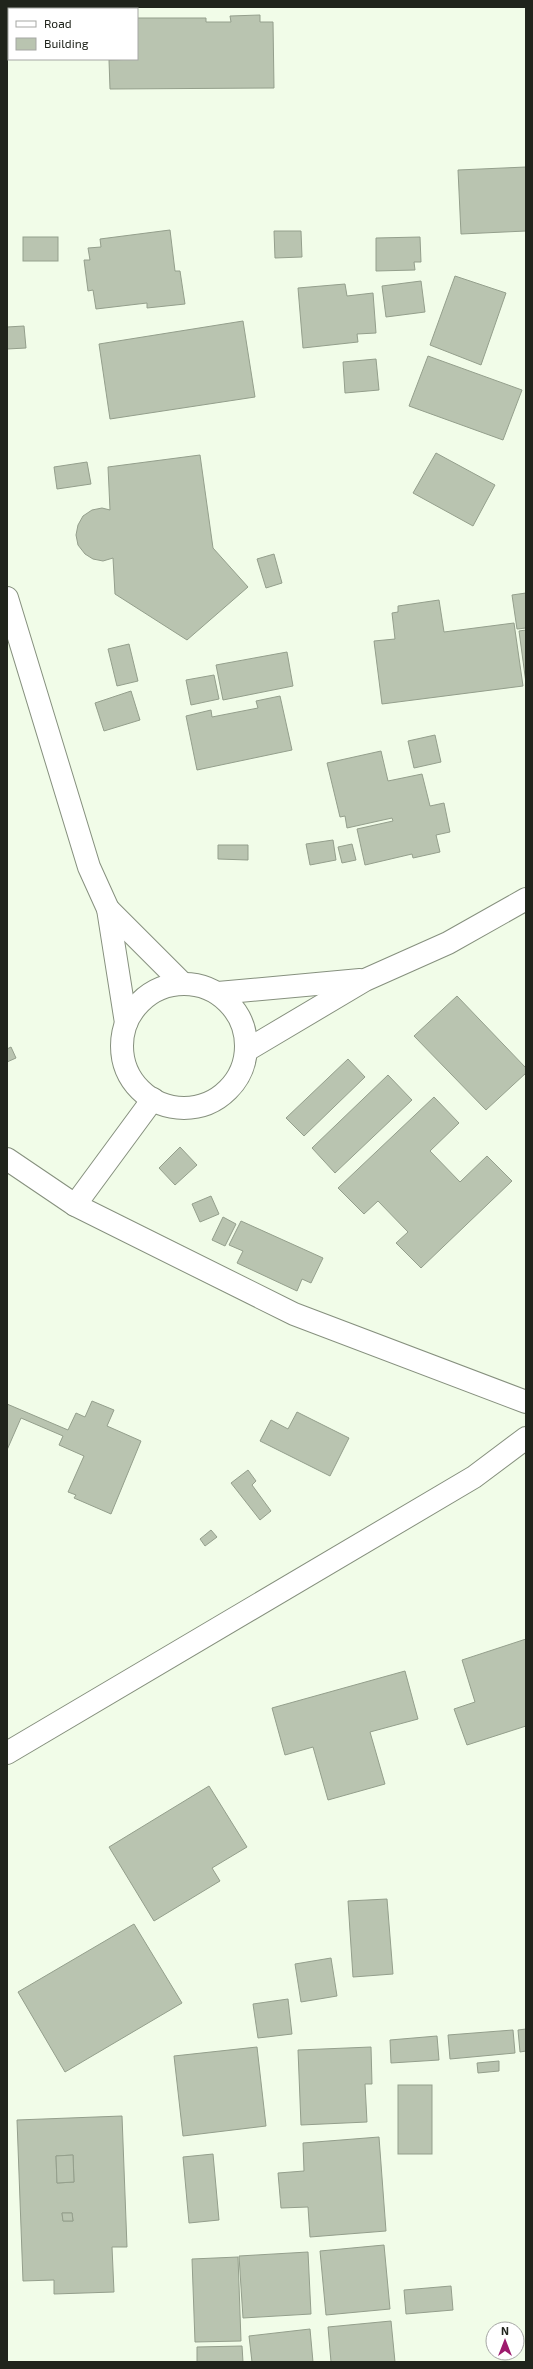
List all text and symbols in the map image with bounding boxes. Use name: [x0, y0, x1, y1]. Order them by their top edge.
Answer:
legend: [8, 8, 138, 60]
text: Road: [44, 16, 72, 30]
text: Building: [44, 36, 89, 50]
north arrow: [485, 2321, 525, 2361]
text: N: [501, 2324, 509, 2337]

